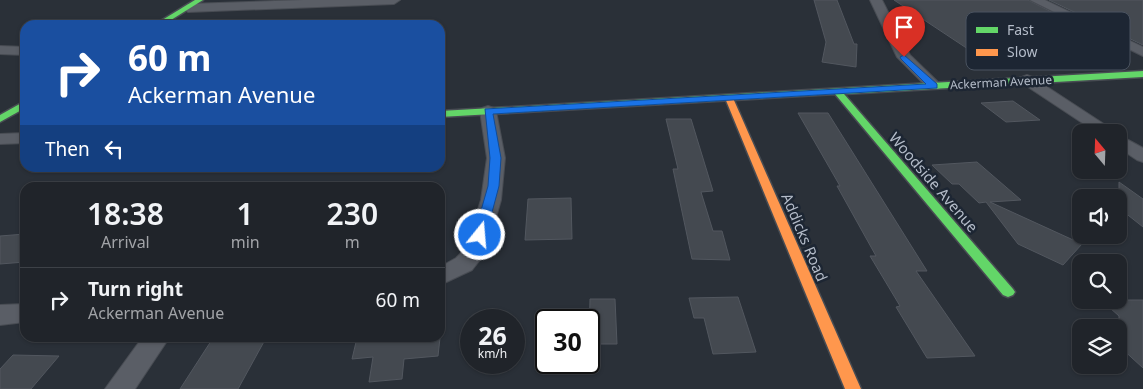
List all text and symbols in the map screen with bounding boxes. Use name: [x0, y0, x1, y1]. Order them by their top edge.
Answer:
pin: [883, 6, 925, 57]
legend: [966, 12, 1130, 70]
icon: arrive: [890, 13, 918, 41]
text: Fast: [1007, 20, 1034, 39]
text: 60 m: [128, 34, 211, 81]
icon: right: [45, 40, 110, 105]
text: Slow: [1007, 42, 1038, 61]
street label: Ackerman Avenue: [950, 71, 1053, 93]
text: Ackerman Avenue: [128, 79, 315, 109]
north arrow: [1072, 124, 1128, 179]
map controls: [1072, 124, 1127, 374]
street label: Woodside Avenue: [885, 128, 983, 236]
icon: left: [100, 135, 128, 163]
text: Then: [45, 136, 90, 162]
button: sound: [1072, 189, 1127, 244]
street label: Addicks Road: [777, 190, 833, 284]
text: 18:38: [87, 193, 164, 234]
text: 1: [237, 193, 254, 234]
text: 230: [327, 193, 378, 234]
position arrow: [453, 208, 505, 260]
text: Arrival: [101, 231, 150, 253]
text: min: [231, 231, 260, 253]
text: m: [345, 231, 360, 253]
button: search: [1072, 254, 1127, 309]
text: Turn right: [88, 276, 183, 302]
icon: right: [45, 286, 73, 314]
text: 60 m: [376, 287, 420, 313]
text: Ackerman Avenue: [88, 302, 224, 324]
speed limit sign: 30: [535, 309, 600, 374]
text: 26: [478, 318, 507, 352]
button: layers: [1072, 319, 1127, 374]
text: km/h: [478, 345, 507, 362]

